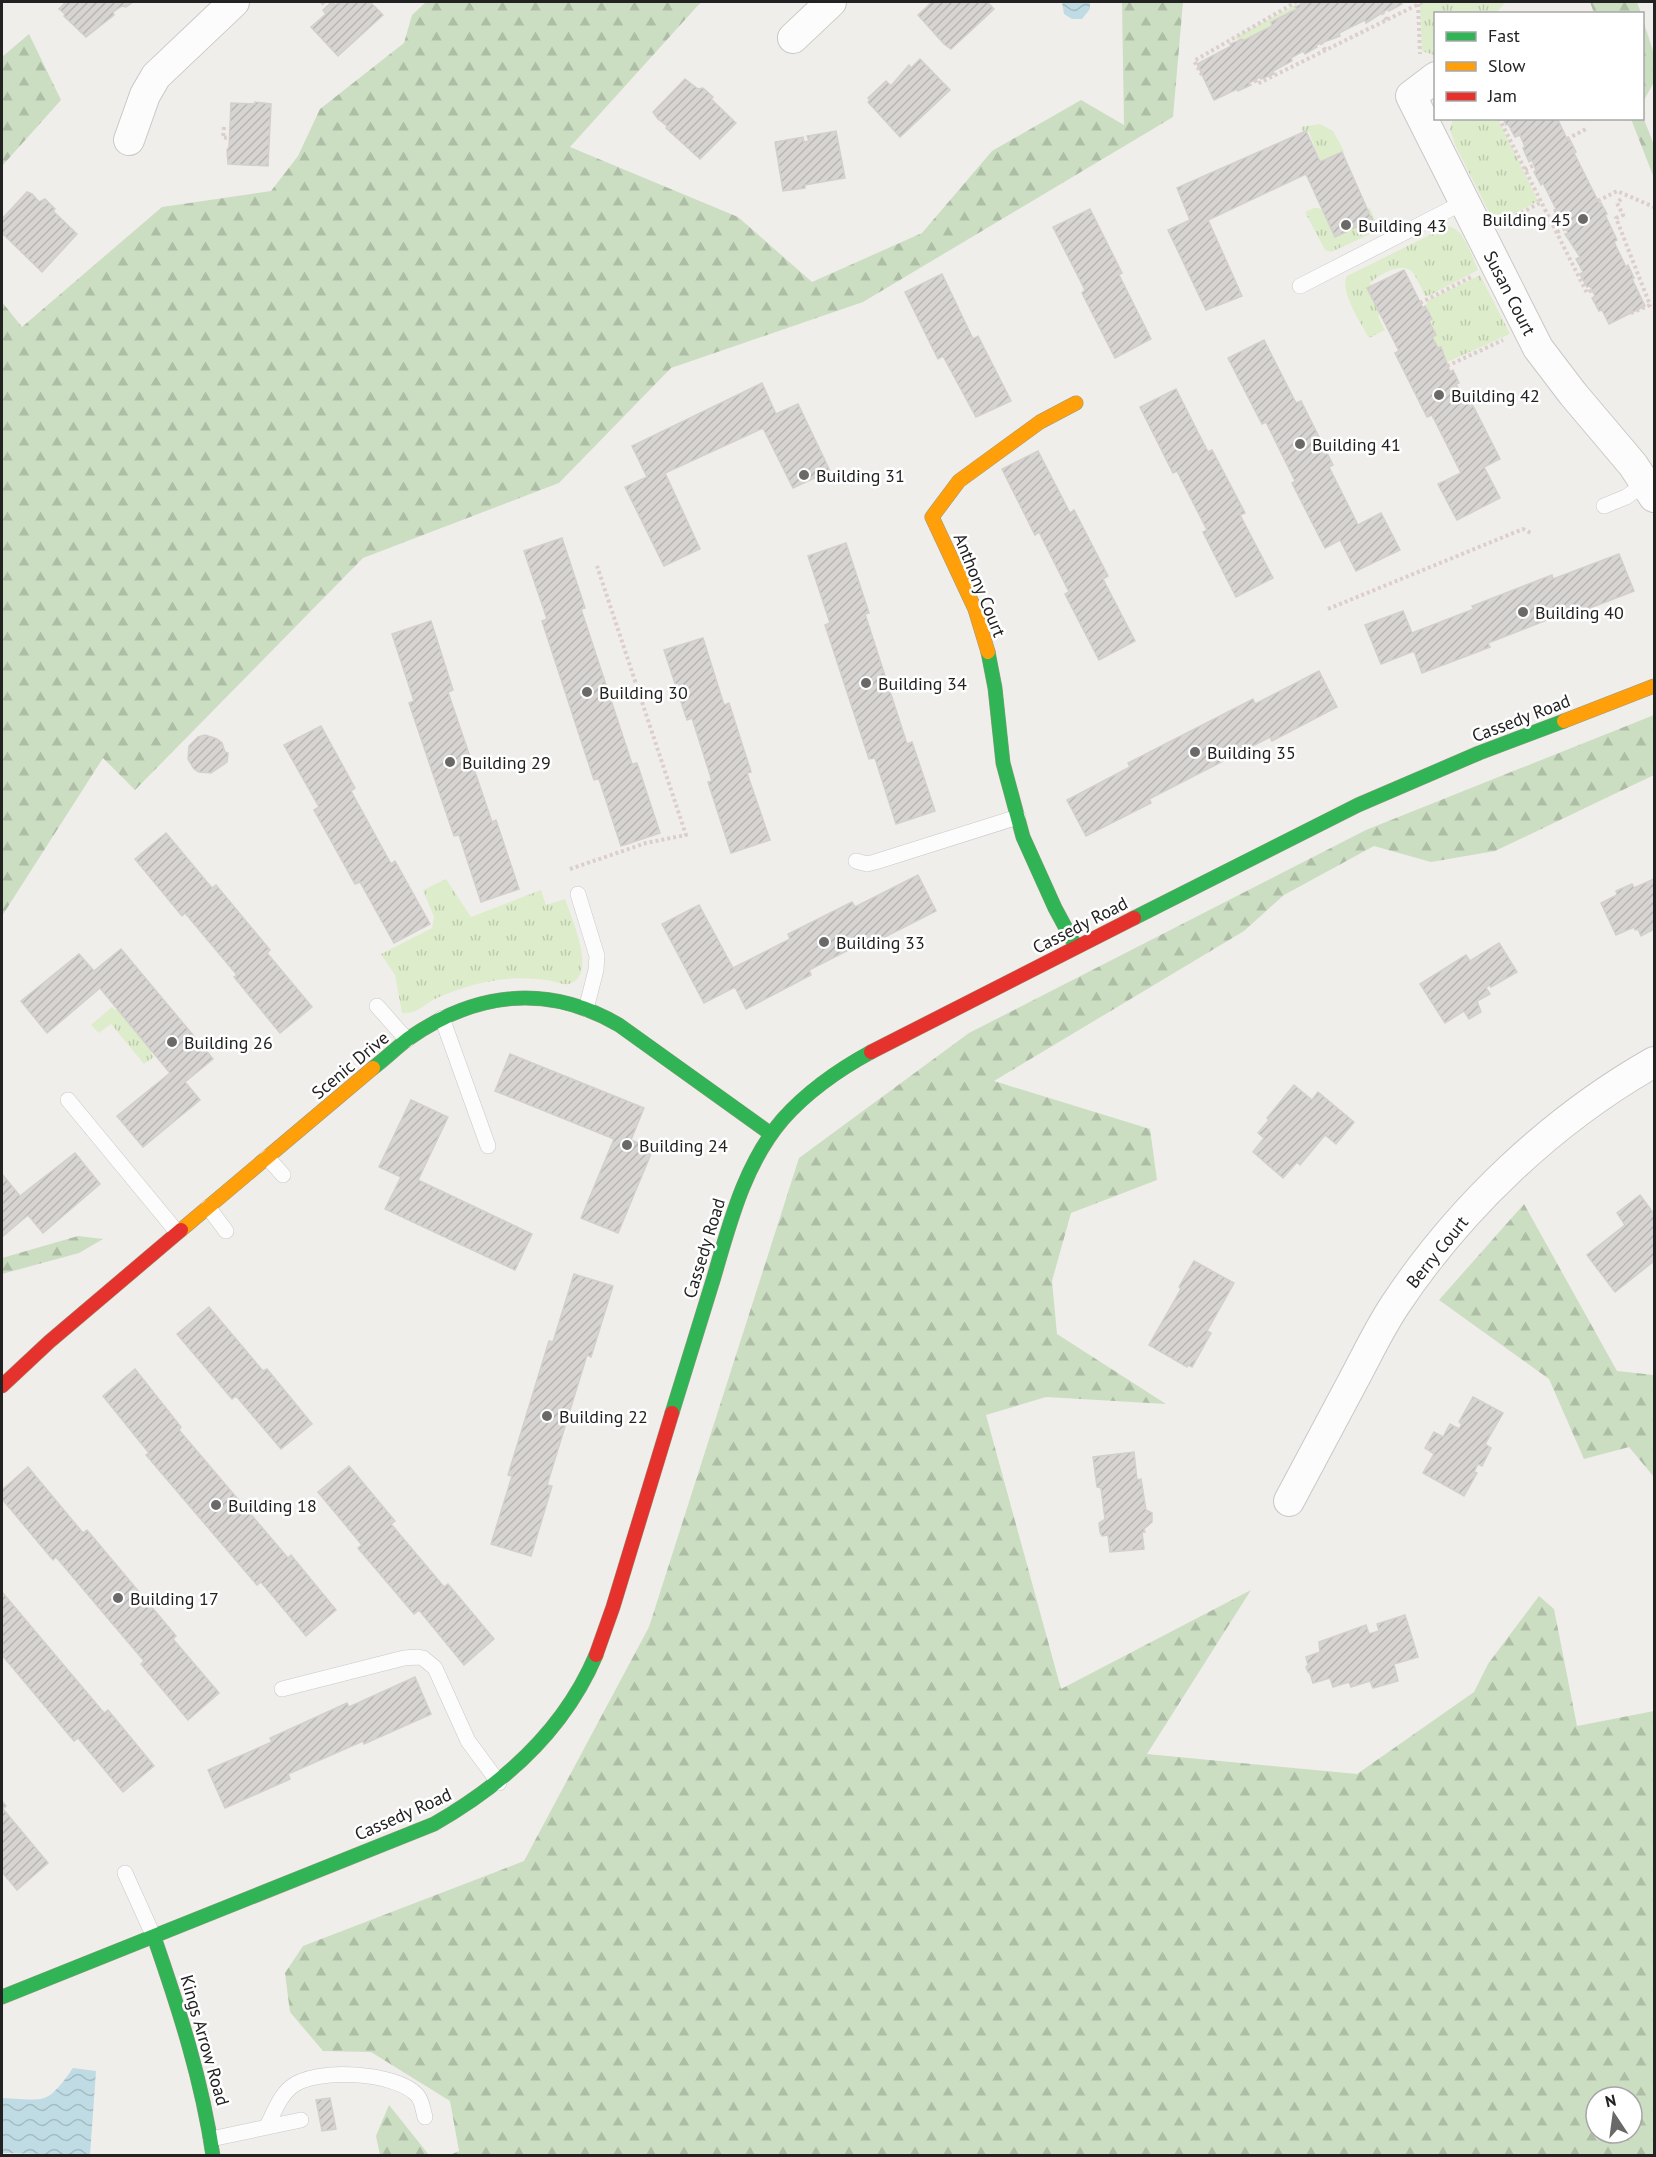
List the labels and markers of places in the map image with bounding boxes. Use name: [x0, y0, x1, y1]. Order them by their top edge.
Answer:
place label: Building 45: [1482, 208, 1571, 231]
marker: Building 45: [1576, 212, 1590, 226]
place label: Building 43: [1358, 214, 1447, 237]
marker: Building 43: [1339, 218, 1353, 232]
place label: Building 42: [1451, 384, 1540, 407]
marker: Building 42: [1432, 388, 1446, 402]
place label: Building 41: [1312, 433, 1401, 456]
marker: Building 41: [1293, 437, 1307, 451]
place label: Building 31: [816, 464, 905, 487]
marker: Building 31: [797, 468, 811, 482]
place label: Building 40: [1535, 601, 1624, 624]
marker: Building 40: [1516, 605, 1530, 619]
place label: Building 34: [878, 672, 967, 695]
marker: Building 34: [859, 676, 873, 690]
place label: Building 30: [599, 681, 688, 704]
marker: Building 30: [580, 685, 594, 699]
place label: Building 35: [1207, 741, 1296, 764]
marker: Building 35: [1188, 745, 1202, 759]
place label: Building 29: [462, 751, 551, 774]
marker: Building 29: [443, 755, 457, 769]
place label: Building 33: [836, 931, 925, 954]
marker: Building 33: [817, 935, 831, 949]
place label: Building 26: [184, 1031, 273, 1054]
marker: Building 26: [165, 1035, 179, 1049]
place label: Building 24: [639, 1134, 728, 1157]
marker: Building 24: [620, 1138, 634, 1152]
place label: Building 22: [559, 1405, 648, 1428]
marker: Building 22: [540, 1409, 554, 1423]
place label: Building 18: [228, 1494, 317, 1517]
marker: Building 18: [209, 1498, 223, 1512]
place label: Building 17: [130, 1587, 219, 1610]
marker: Building 17: [111, 1591, 125, 1605]

